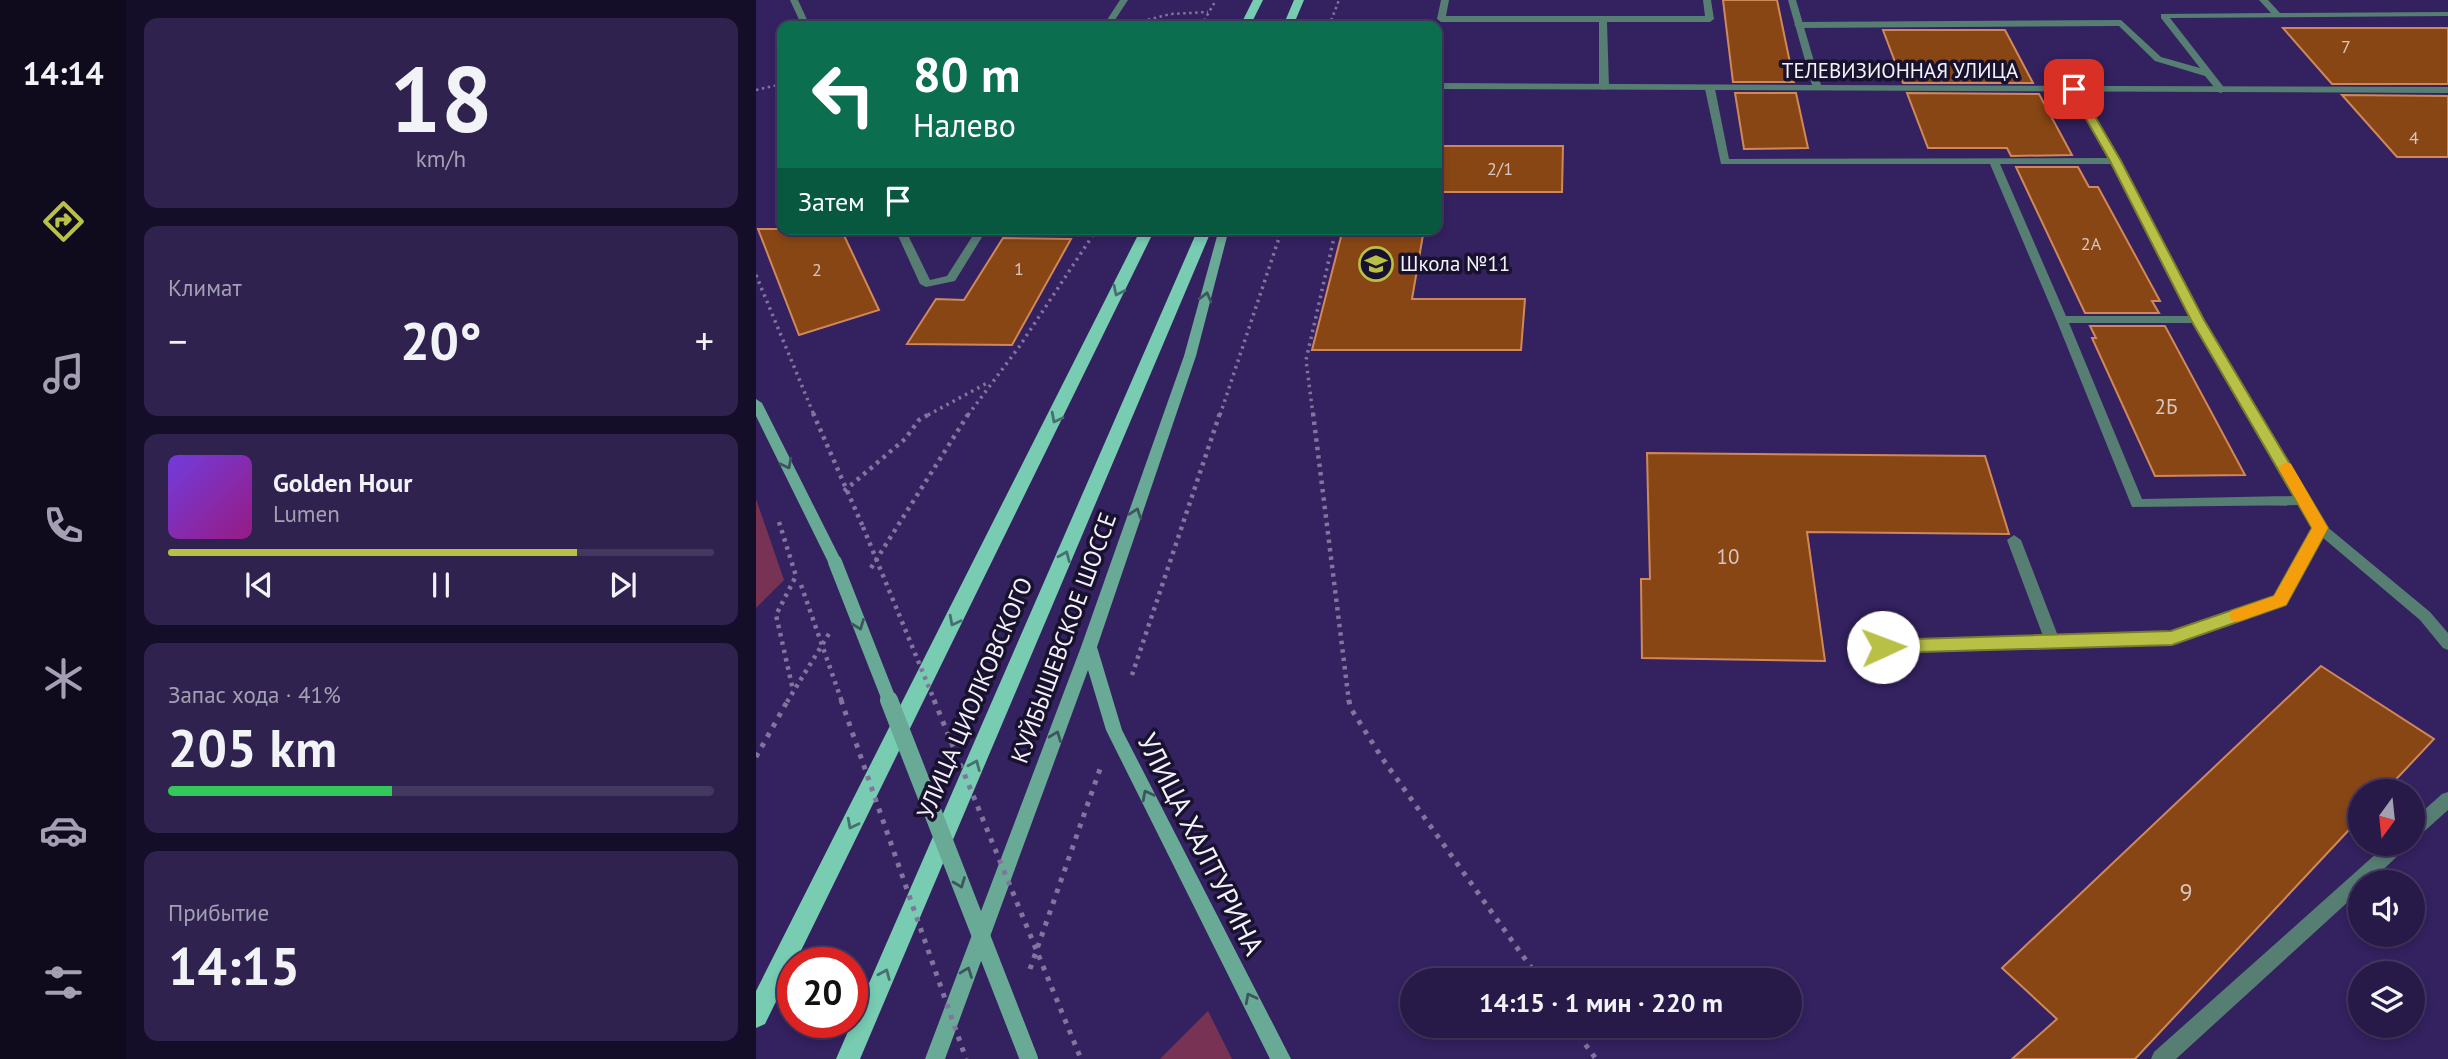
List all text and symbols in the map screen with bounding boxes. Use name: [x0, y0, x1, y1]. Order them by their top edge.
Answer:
house number: 7: [2341, 35, 2351, 58]
text: 18: [389, 39, 493, 157]
text: 80 m: [913, 42, 1020, 106]
icon: left: [798, 49, 889, 140]
text: 14:14: [22, 52, 104, 94]
street label: ТЕЛЕВИЗИОННАЯ УЛИЦА: [1782, 57, 2019, 84]
pin: [2044, 59, 2104, 119]
icon: arrive: [2055, 70, 2093, 108]
text: Налево: [913, 104, 1016, 146]
house number: 4: [2409, 126, 2419, 149]
text: km/h: [416, 144, 466, 173]
house number: 2/1: [1487, 157, 1513, 180]
icon: arrive: [879, 182, 917, 220]
text: Затем: [798, 185, 865, 218]
icon: directions: [39, 197, 88, 246]
house number: 2А: [2081, 232, 2102, 255]
school or university icon: Школа №11: [1357, 245, 1395, 283]
place label: Школа №11: [1400, 250, 1510, 277]
house number: 1: [1014, 257, 1024, 280]
house number: 2: [812, 258, 822, 281]
text: Климат: [168, 273, 242, 302]
one-way arrow: [1113, 284, 1127, 296]
one-way arrow: [1198, 291, 1212, 303]
text: 20°: [400, 307, 482, 374]
text: −: [168, 316, 187, 365]
text: +: [695, 316, 714, 365]
icon: music: [39, 349, 88, 398]
house number: 2Б: [2155, 393, 2178, 420]
one-way arrow: [1051, 411, 1065, 423]
one-way arrow: [778, 457, 792, 469]
text: Golden Hour: [273, 466, 412, 499]
text: Lumen: [273, 499, 340, 528]
icon: phone: [39, 501, 88, 550]
one-way arrow: [1128, 507, 1142, 520]
street label: КУЙБЫШЕВСКОЕ ШОССЕ: [1004, 508, 1123, 767]
house number: 10: [1717, 543, 1739, 570]
one-way arrow: [1057, 551, 1071, 563]
icon: previous: [240, 566, 278, 604]
icon: pause: [422, 566, 460, 604]
icon: next: [604, 566, 642, 604]
street label: УЛИЦА ЦИОЛКОВСКОГО: [910, 572, 1039, 823]
position arrow: [1846, 610, 1920, 684]
one-way arrow: [949, 614, 963, 626]
one-way arrow: [851, 619, 865, 631]
icon: climate: [39, 654, 88, 703]
text: Запас хода · 41%: [168, 680, 341, 709]
text: 205 km: [168, 714, 337, 781]
street label: УЛИЦА ХАЛТУРИНА: [1130, 727, 1274, 961]
one-way arrow: [1047, 731, 1061, 743]
one-way arrow: [967, 760, 981, 772]
north arrow: [2348, 779, 2426, 856]
map controls: [2348, 779, 2425, 1038]
one-way arrow: [1142, 790, 1156, 802]
icon: car: [39, 806, 88, 855]
one-way arrow: [847, 817, 861, 829]
button: sound: [2348, 870, 2425, 947]
one-way arrow: [952, 876, 966, 889]
house number: 9: [2179, 876, 2193, 907]
text: Прибытие: [168, 898, 269, 927]
text: 14:15: [168, 932, 300, 999]
speed limit sign: 20: [777, 947, 868, 1038]
icon: filters: [39, 958, 88, 1007]
button: layers: [2348, 961, 2425, 1038]
one-way arrow: [959, 967, 973, 979]
one-way arrow: [877, 969, 891, 981]
text: 14:15 · 1 мин · 220 m: [1479, 986, 1723, 1019]
one-way arrow: [1244, 993, 1258, 1005]

